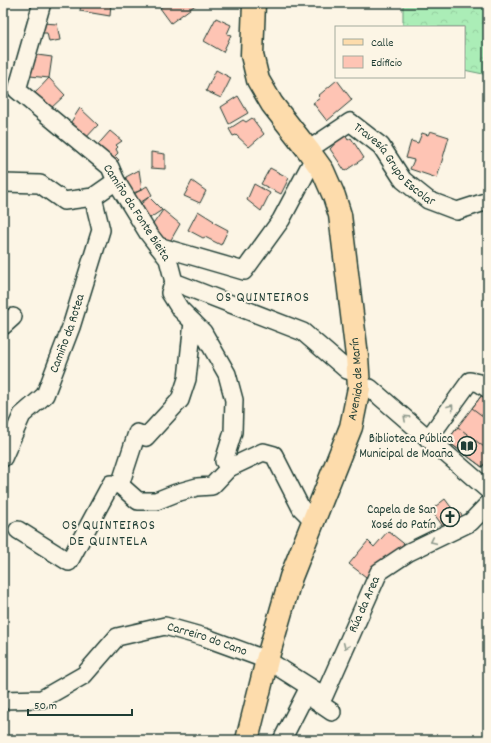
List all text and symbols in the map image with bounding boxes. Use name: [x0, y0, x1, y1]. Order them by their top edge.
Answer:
legend: [335, 26, 465, 78]
text: Calle: [371, 35, 394, 52]
text: Edificio: [371, 55, 402, 72]
street label: Travesía Grupo Escolar: [349, 118, 438, 211]
street label: Camiño da Fonte Bieita: [97, 161, 175, 266]
district label: OS QUINTEIROS: [216, 288, 310, 308]
street label: Camiño da Rotea: [45, 291, 90, 376]
street label: Avenida de Marín: [343, 336, 368, 422]
one-way arrow: [446, 404, 454, 411]
one-way arrow: [403, 416, 411, 423]
place label: Biblioteca Pública Municipal de Moaña: [359, 430, 454, 464]
library icon: Biblioteca Pública Municipal de Moaña: [456, 435, 478, 457]
place label: Capela de San Xosé do Patín: [367, 501, 436, 535]
church icon: Capela de San Xosé do Patín: [439, 506, 461, 528]
district label: OS QUINTEIROS DE QUINTELA: [62, 516, 156, 552]
one-way arrow: [430, 536, 437, 544]
street label: Rúa da Area: [344, 572, 386, 636]
street label: Carreiro do Cano: [165, 618, 250, 661]
one-way arrow: [343, 642, 351, 650]
scale bar: [28, 691, 132, 717]
text: 50 m: [34, 698, 57, 715]

